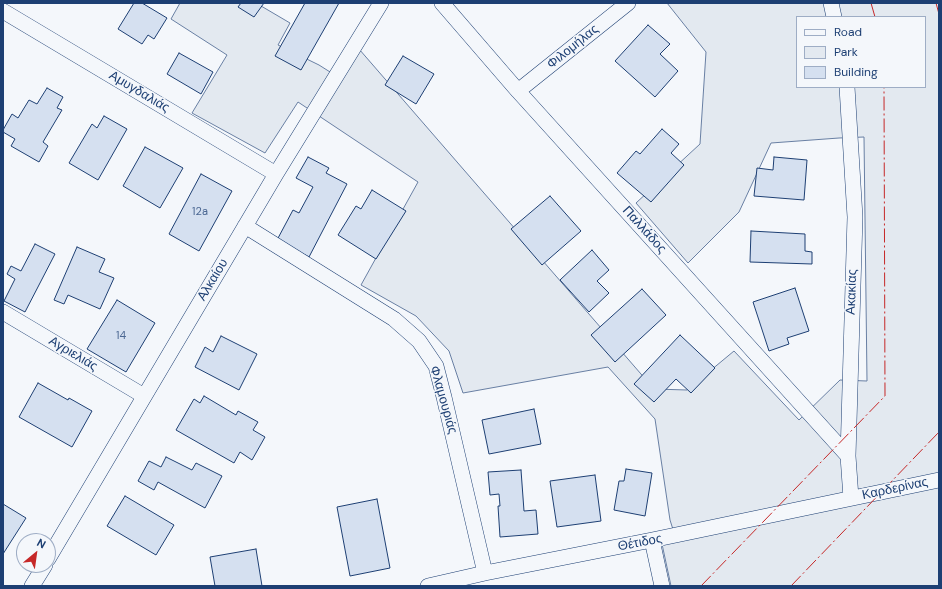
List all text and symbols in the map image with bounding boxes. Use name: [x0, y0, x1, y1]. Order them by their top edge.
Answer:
legend: [796, 16, 926, 88]
street label: Φιλομήλας: [544, 22, 602, 72]
text: Road: [834, 24, 862, 40]
text: Park: [834, 44, 858, 60]
text: Building: [834, 64, 878, 80]
street label: Αμυγδαλιάς: [106, 68, 172, 116]
street label: Παλλάδος: [619, 203, 669, 257]
house number: 12a: [192, 205, 208, 219]
street label: Αλκαίου: [194, 256, 232, 304]
street label: Ακακίας: [843, 269, 861, 315]
house number: 14: [116, 329, 126, 343]
street label: Αγριελιάς: [46, 333, 100, 375]
street label: Φλαμουριάς: [426, 364, 460, 436]
street label: Καρδερίνας: [861, 474, 929, 504]
street label: Θέτιδος: [617, 531, 663, 555]
north arrow: [16, 533, 56, 573]
text: N: [34, 535, 48, 551]

